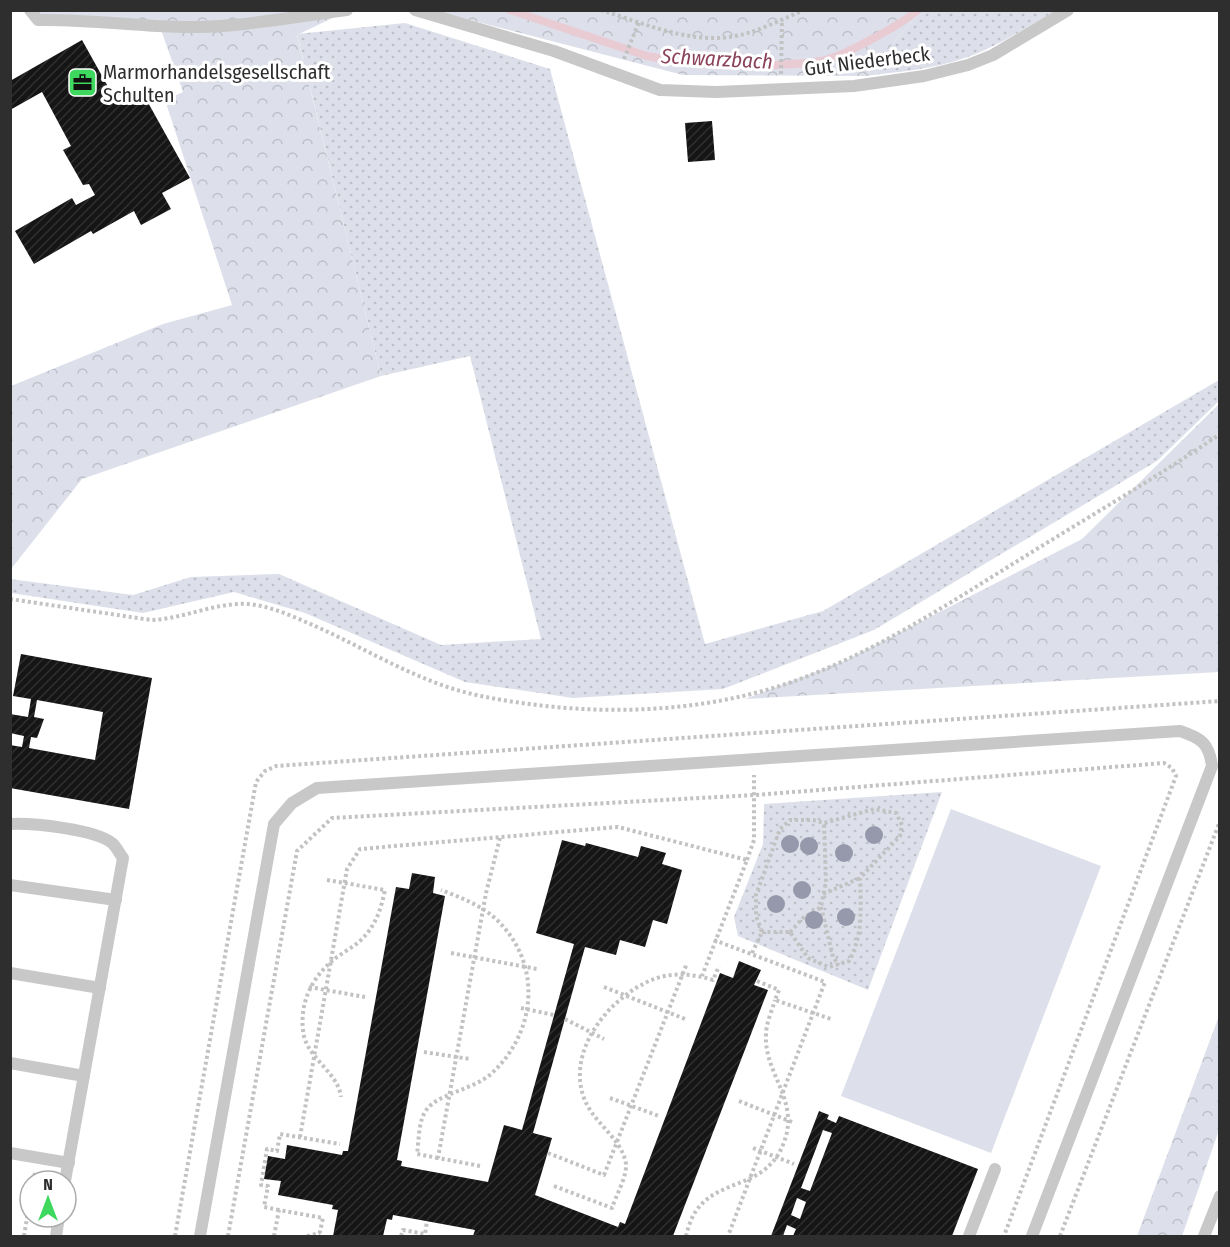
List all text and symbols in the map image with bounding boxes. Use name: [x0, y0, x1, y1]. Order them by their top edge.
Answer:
street label: Gut Niederbeck: [803, 41, 932, 81]
water label: Schwarzbach: [659, 43, 774, 75]
place label: Marmorhandelsgesellschaft Schulten: [103, 60, 331, 107]
office icon: Marmorhandelsgesellschaft Schulten: [66, 67, 98, 99]
north arrow: [18, 1169, 78, 1229]
text: N: [43, 1175, 53, 1194]

